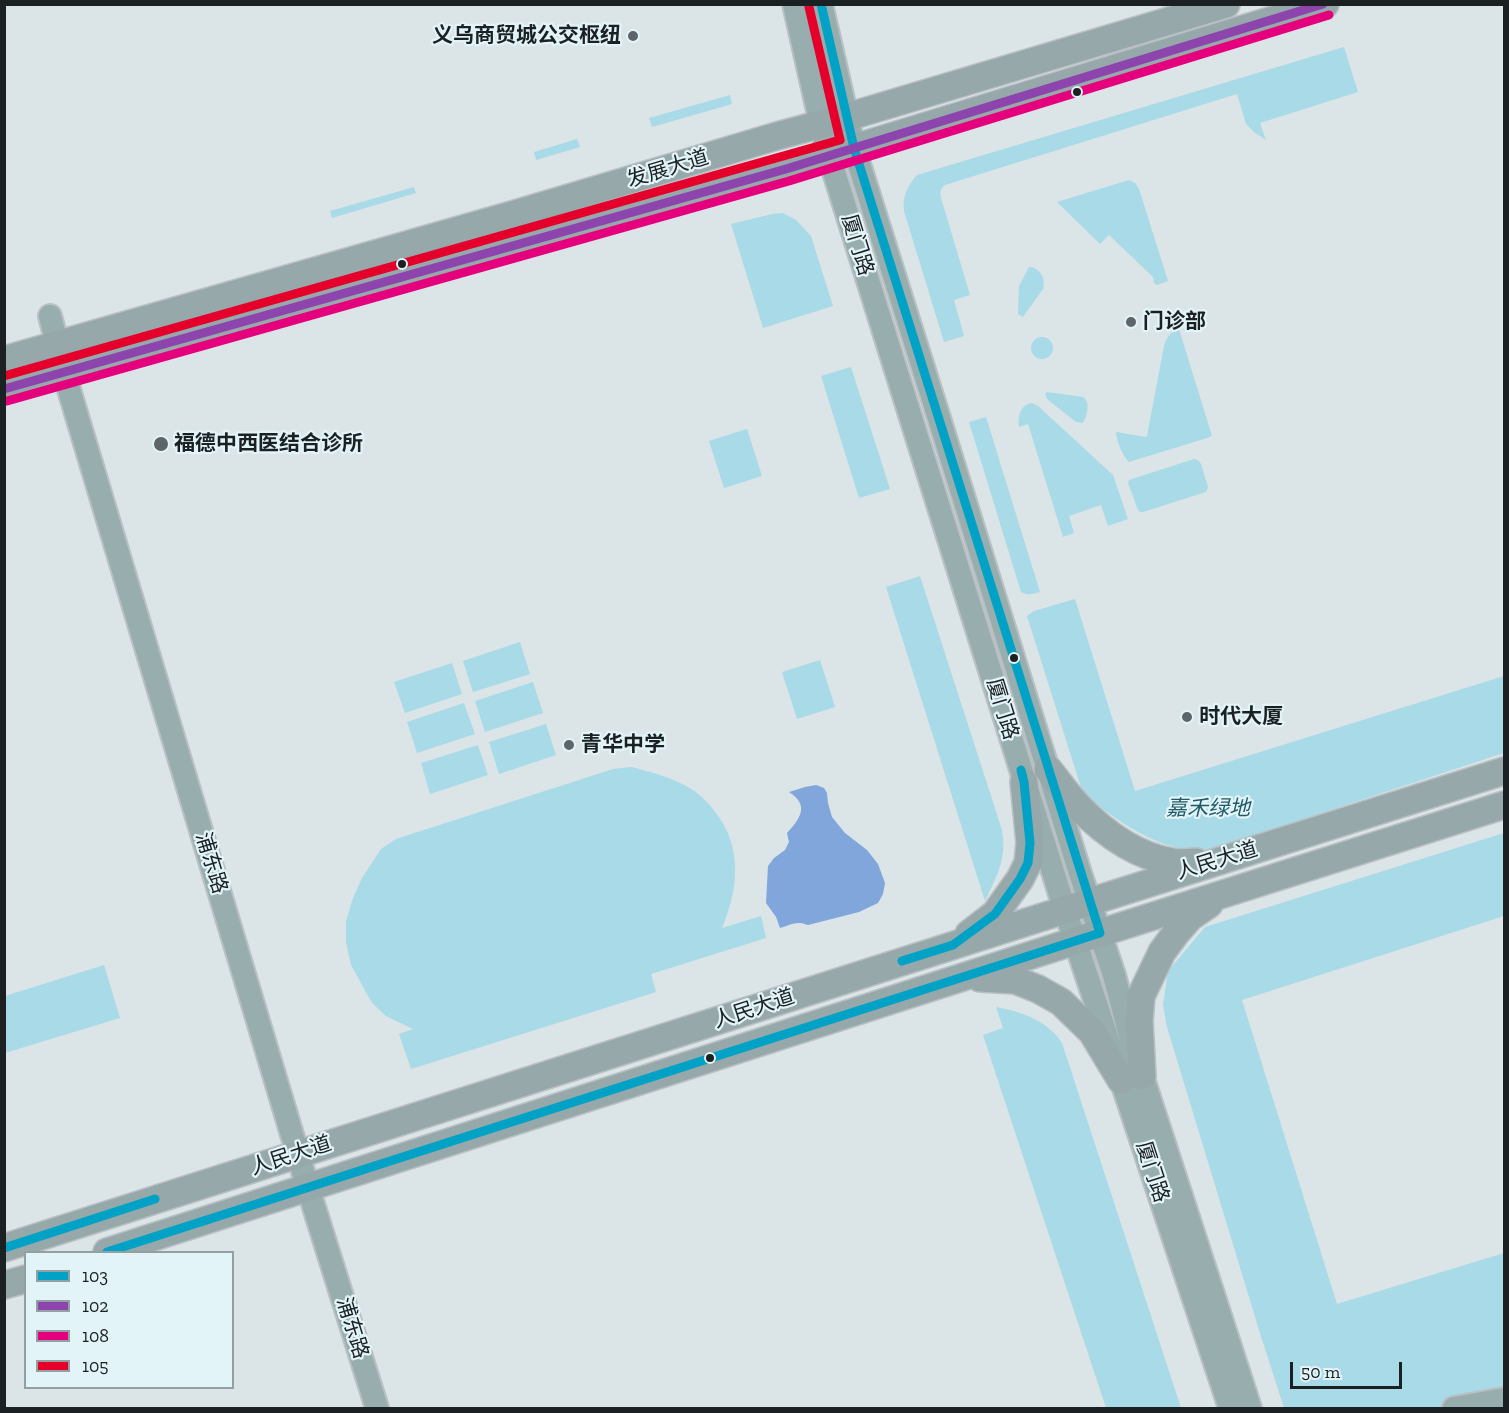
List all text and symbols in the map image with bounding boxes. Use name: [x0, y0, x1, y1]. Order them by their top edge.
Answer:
place label: 义乌商贸城公交枢纽: [432, 23, 621, 49]
marker: 义乌商贸城公交枢纽: [626, 29, 640, 43]
unlabelled marker: [1071, 86, 1083, 98]
street label: 发展大道: [624, 145, 712, 193]
street label: 厦门路: [836, 211, 878, 279]
unlabelled marker: [396, 258, 408, 270]
place label: 门诊部: [1143, 309, 1206, 335]
marker: 门诊部: [1124, 315, 1138, 329]
place label: 福德中西医结合诊所: [174, 431, 363, 457]
marker: 福德中西医结合诊所: [152, 435, 170, 453]
unlabelled marker: [1008, 652, 1020, 664]
street label: 厦门路: [981, 675, 1023, 743]
place label: 时代大厦: [1199, 704, 1283, 730]
marker: 时代大厦: [1180, 710, 1194, 724]
place label: 青华中学: [581, 732, 665, 758]
marker: 青华中学: [562, 738, 576, 752]
park label: 嘉禾绿地: [1166, 796, 1250, 822]
street label: 浦东路: [190, 829, 232, 897]
street label: 人民大道: [1173, 837, 1261, 885]
street label: 人民大道: [710, 984, 798, 1034]
unlabelled marker: [704, 1052, 716, 1064]
street label: 人民大道: [247, 1131, 335, 1181]
street label: 厦门路: [1130, 1138, 1174, 1206]
legend: [24, 1251, 234, 1389]
text: 103: [82, 1265, 108, 1287]
street label: 浦东路: [331, 1294, 373, 1362]
text: 102: [82, 1295, 109, 1317]
text: 108: [82, 1325, 109, 1347]
scale bar: [1293, 1350, 1406, 1388]
text: 105: [82, 1355, 109, 1377]
text: 50 m: [1301, 1361, 1340, 1383]

